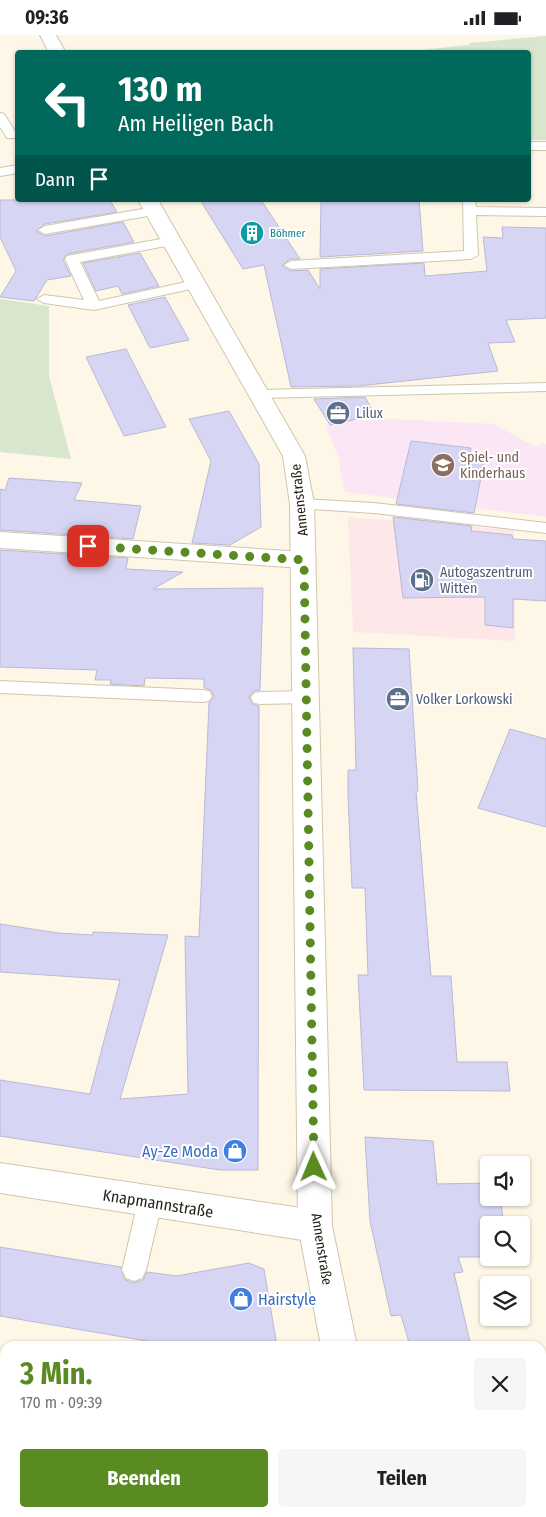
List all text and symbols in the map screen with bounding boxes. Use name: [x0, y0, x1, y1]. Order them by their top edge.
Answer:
text: 09:36: [25, 6, 69, 29]
text: 130 m: [118, 68, 202, 110]
icon: left: [35, 70, 100, 135]
text: Am Heiligen Bach: [118, 110, 274, 137]
icon: arrive: [85, 165, 113, 193]
text: Dann: [35, 168, 75, 191]
building icon: Böhmer: [239, 220, 265, 246]
place label: Böhmer: [270, 227, 305, 240]
office icon: Lilux: [325, 400, 351, 426]
place label: Lilux: [356, 405, 384, 422]
place label: Spiel- und Kinderhaus: [460, 449, 525, 482]
school or university icon: Spiel- und Kinderhaus: [430, 452, 456, 478]
street label: Annenstraße: [287, 463, 312, 537]
pin: [67, 525, 109, 567]
icon: arrive: [74, 532, 102, 560]
place label: Autogaszentrum Witten: [440, 564, 533, 597]
fuel station icon: Autogaszentrum Witten: [409, 567, 435, 593]
office icon: Volker Lorkowski: [385, 686, 411, 712]
place label: Volker Lorkowski: [416, 691, 512, 708]
shop icon: Ay-Ze Moda: [222, 1138, 248, 1164]
position arrow: [287, 1140, 339, 1192]
place label: Ay-Ze Moda: [142, 1142, 218, 1161]
map controls: [480, 1156, 530, 1326]
button: sound: [480, 1156, 530, 1206]
street label: Knapmannstraße: [101, 1185, 215, 1222]
street label: Annenstraße: [307, 1212, 336, 1286]
button: search: [480, 1216, 530, 1266]
button: layers: [480, 1276, 530, 1326]
shop icon: Hairstyle: [228, 1286, 254, 1312]
place label: Hairstyle: [258, 1290, 316, 1309]
text: 3 Min.: [20, 1356, 92, 1392]
button: close: [474, 1358, 526, 1410]
text: 170 m · 09:39: [20, 1393, 102, 1412]
button: Beenden: [20, 1449, 268, 1507]
button: Teilen: [278, 1449, 526, 1507]

